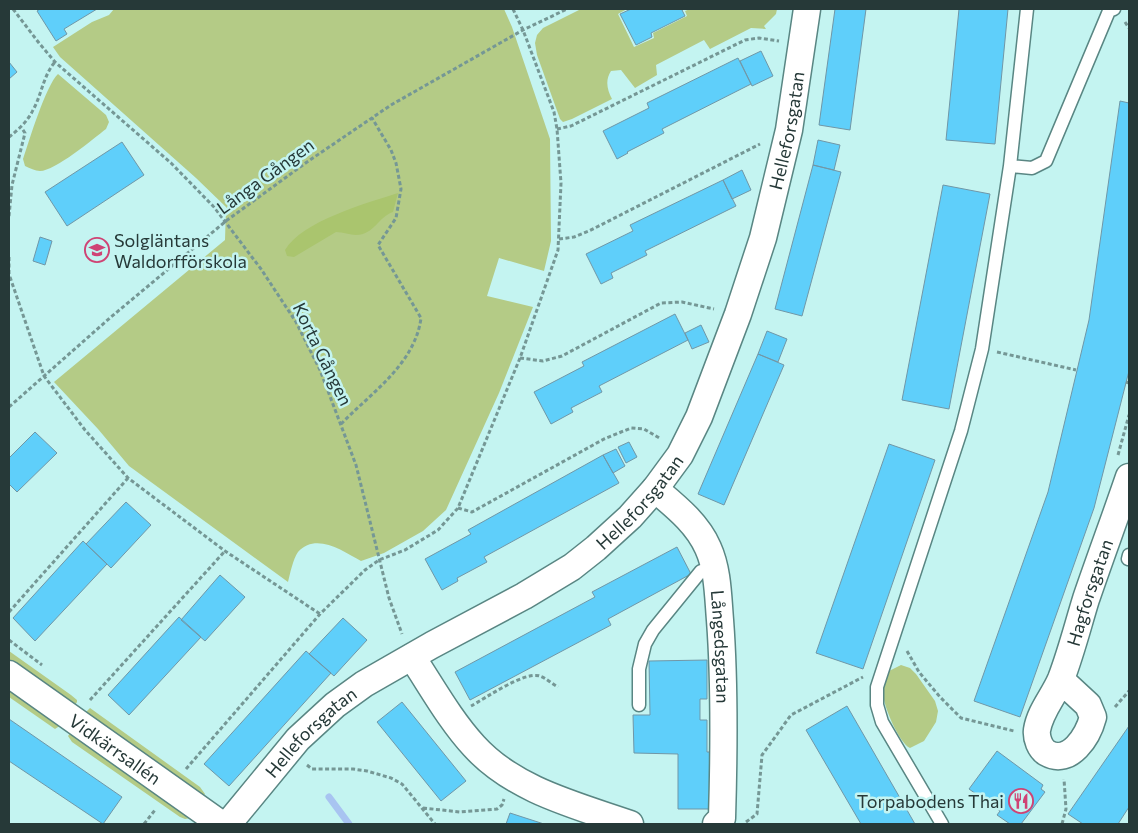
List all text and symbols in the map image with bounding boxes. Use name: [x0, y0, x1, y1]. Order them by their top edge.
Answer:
street label: Helleforsgatan: [764, 70, 809, 192]
street label: Långa Gången: [212, 133, 318, 219]
place label: Solgläntans Waldorfförskola: [114, 229, 247, 272]
school or university icon: Solgläntans Waldorfförskola: [84, 237, 110, 263]
street label: Korta Gången: [289, 299, 357, 409]
street label: Helleforsgatan: [591, 450, 688, 554]
street label: Hagforsgatan: [1062, 536, 1117, 649]
street label: Långedsgatan: [707, 589, 735, 704]
street label: Helleforsgatan: [260, 682, 361, 782]
street label: Vidkärrsallén: [65, 709, 165, 789]
restaurant icon: Torpabodens Thai: [1008, 788, 1034, 814]
place label: Torpabodens Thai: [857, 790, 1004, 812]

